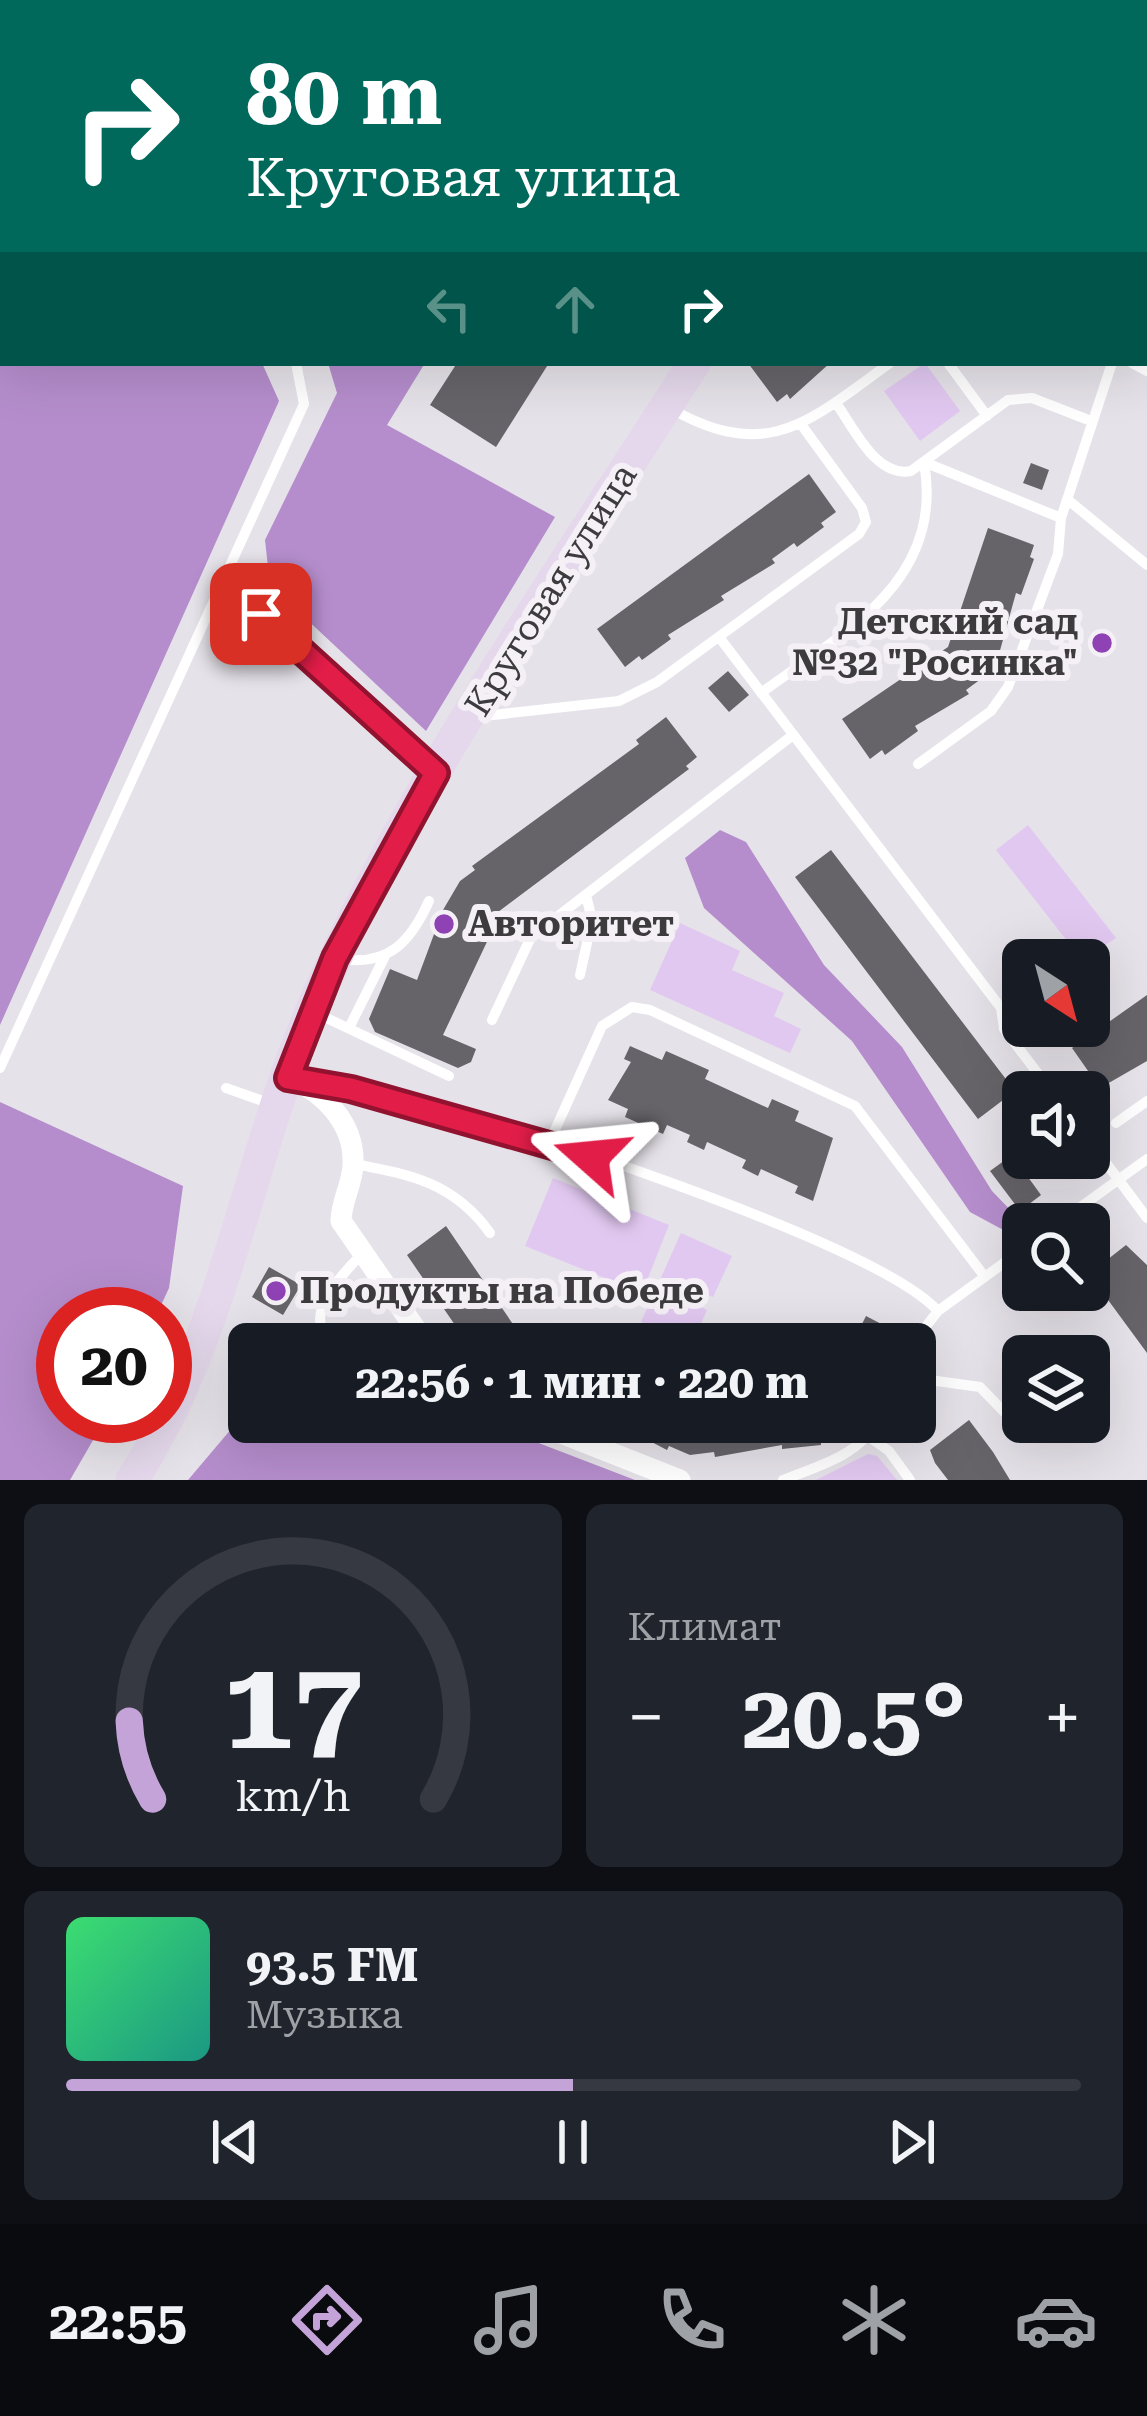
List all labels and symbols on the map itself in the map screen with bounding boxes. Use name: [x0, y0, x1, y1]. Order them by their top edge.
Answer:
street label: Круговая улица: [457, 456, 646, 724]
pin: [210, 563, 312, 665]
place label: Детский сад №32 "Росинка": [792, 601, 1078, 684]
marker: Детский сад №32 "Росинка": [1089, 630, 1115, 656]
place label: Авторитет: [468, 903, 674, 945]
marker: Авторитет: [431, 911, 457, 937]
north arrow: [1002, 939, 1110, 1047]
position arrow: [528, 1094, 654, 1220]
place label: Продукты на Победе: [300, 1270, 704, 1312]
marker: Продукты на Победе: [263, 1278, 289, 1304]
speed limit sign: 20: [36, 1287, 192, 1443]

